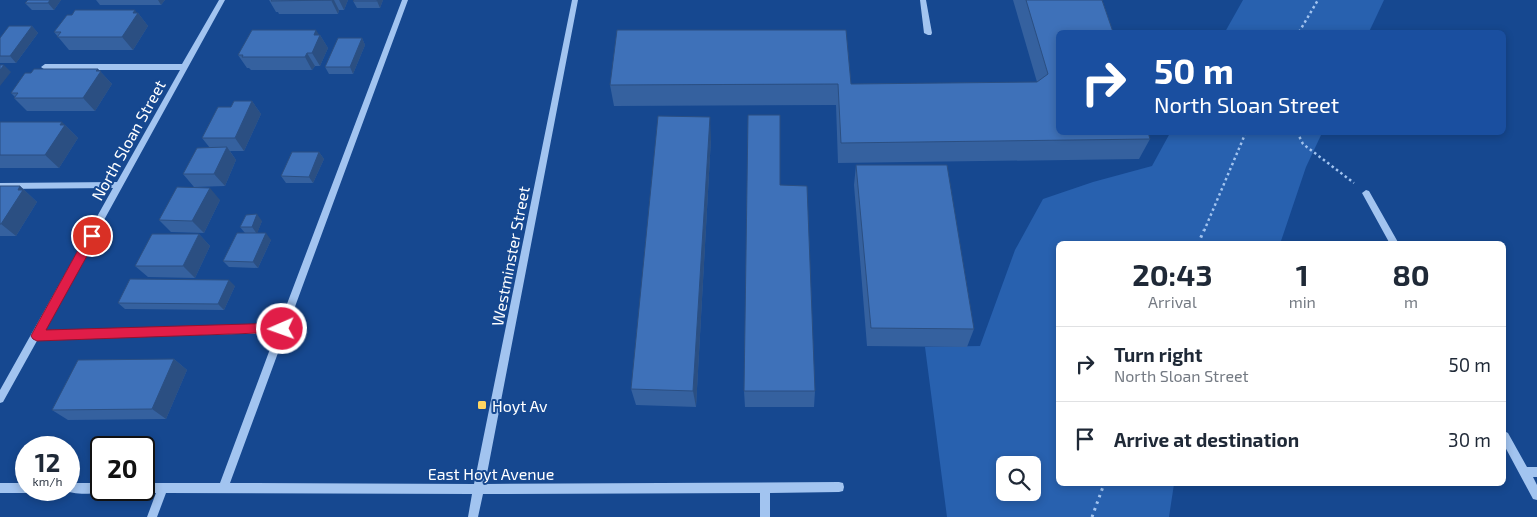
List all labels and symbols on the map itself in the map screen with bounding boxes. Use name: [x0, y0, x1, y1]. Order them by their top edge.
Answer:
street label: North Sloan Street: [87, 76, 169, 204]
street label: Westminster Street: [487, 185, 533, 327]
pin: [71, 215, 113, 257]
position arrow: [255, 302, 307, 354]
place label: Hoyt Av: [492, 396, 548, 415]
marker: Hoyt Av: [476, 399, 488, 411]
speed limit sign: 20: [90, 436, 155, 501]
street label: East Hoyt Avenue: [428, 464, 554, 483]

